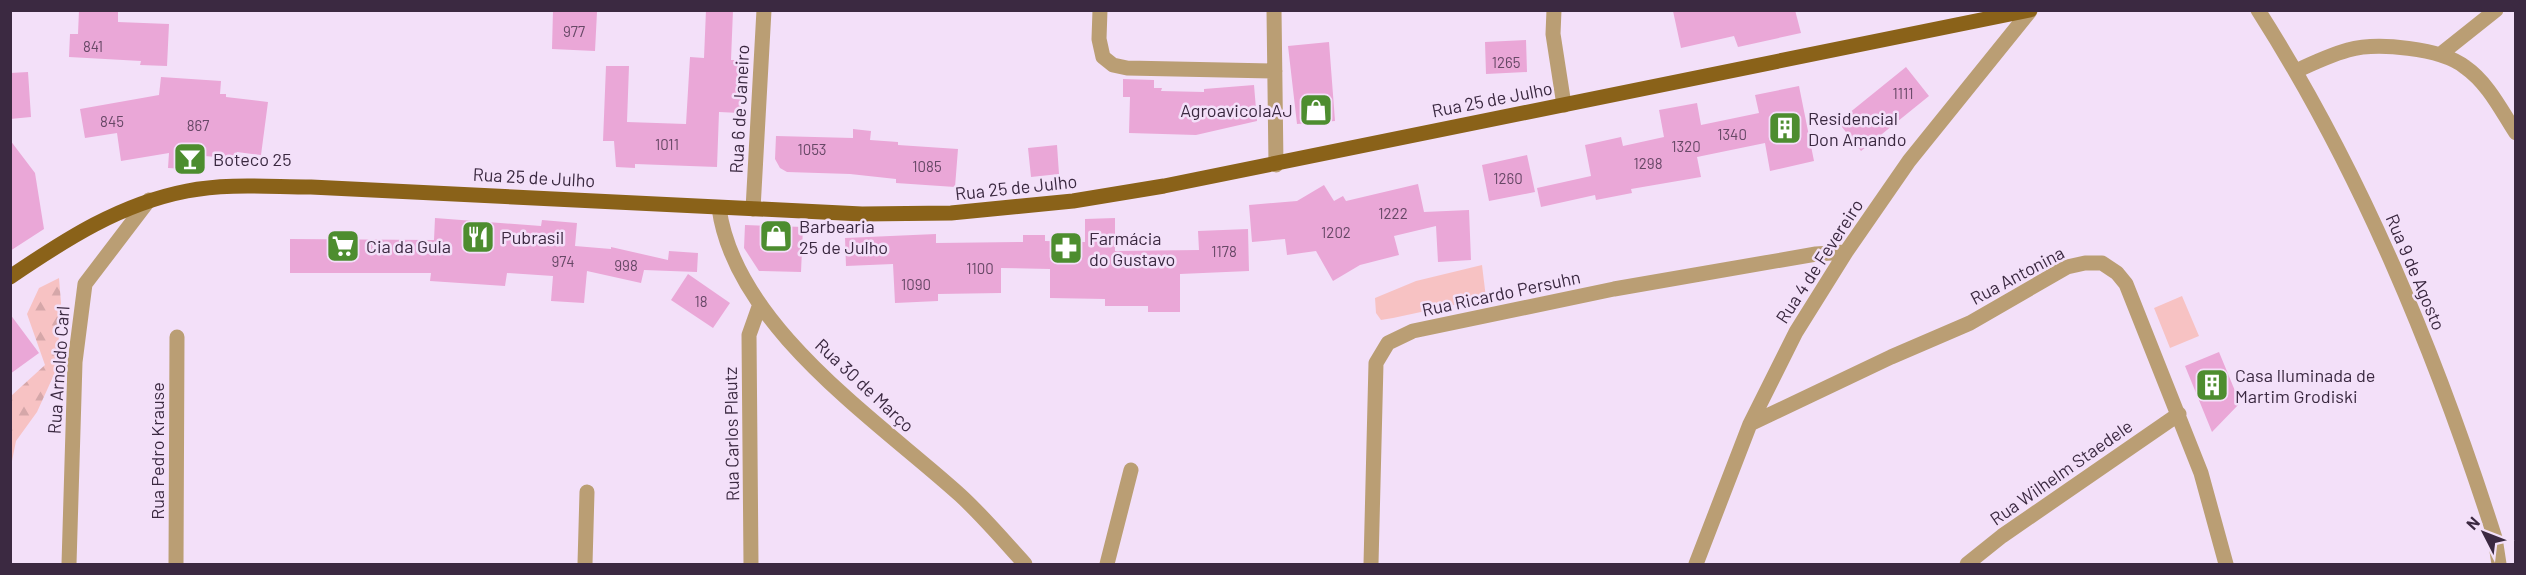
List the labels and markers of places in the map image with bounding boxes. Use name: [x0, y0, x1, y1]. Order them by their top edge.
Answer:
shop icon: AgroavicolaAJ: [1298, 92, 1334, 128]
place label: AgroavicolaAJ: [1180, 99, 1293, 121]
place label: Residencial Don Amando: [1808, 107, 1906, 150]
building icon: Residencial Don Amando: [1767, 110, 1803, 146]
bar icon: Boteco 25: [172, 141, 208, 177]
place label: Boteco 25: [213, 148, 291, 170]
place label: Barbearia 25 de Julho: [799, 215, 888, 258]
shop icon: Barbearia 25 de Julho: [758, 218, 794, 254]
restaurant icon: Pubrasil: [460, 219, 496, 255]
place label: Pubrasil: [501, 226, 564, 248]
place label: Farmácia do Gustavo: [1089, 227, 1175, 270]
supermarket icon: Cia da Gula: [325, 228, 361, 264]
pharmacy icon: Farmácia do Gustavo: [1048, 230, 1084, 266]
place label: Cia da Gula: [366, 235, 451, 257]
place label: Casa Iluminada de Martim Grodiski: [2235, 364, 2375, 407]
building icon: Casa Iluminada de Martim Grodiski: [2194, 367, 2230, 403]

